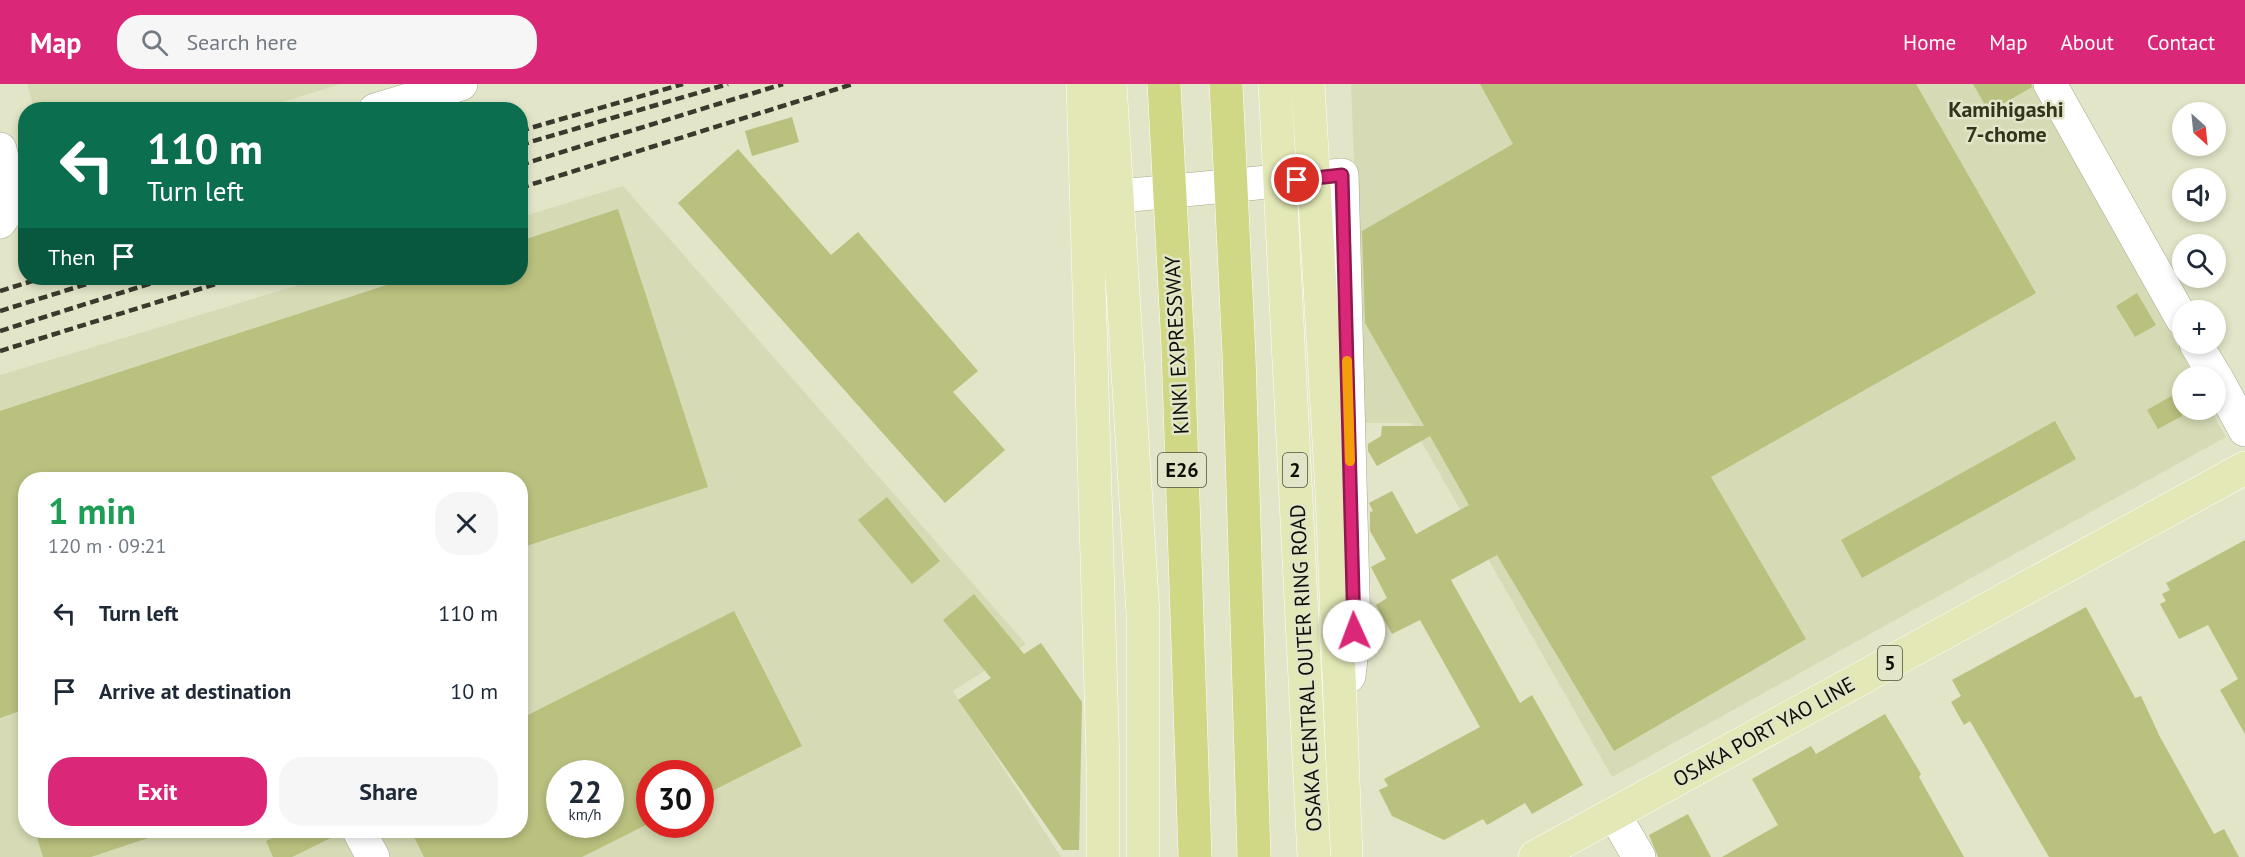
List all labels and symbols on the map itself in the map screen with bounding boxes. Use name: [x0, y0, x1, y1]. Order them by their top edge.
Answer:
district label: Kamihigashi 7-chome: [1948, 95, 2064, 148]
north arrow: [2172, 102, 2226, 156]
pin: [1271, 154, 1322, 205]
street label: KINKI EXPRESSWAY: [1158, 255, 1195, 435]
road number: E26: [1158, 453, 1206, 487]
road number: 2: [1283, 453, 1307, 487]
street label: OSAKA CENTRAL OUTER RING ROAD: [1283, 504, 1328, 832]
position arrow: [1322, 599, 1386, 663]
road number: 5: [1878, 646, 1902, 680]
street label: OSAKA PORT YAO LINE: [1668, 670, 1860, 793]
speed limit sign: 30: [636, 760, 714, 838]

